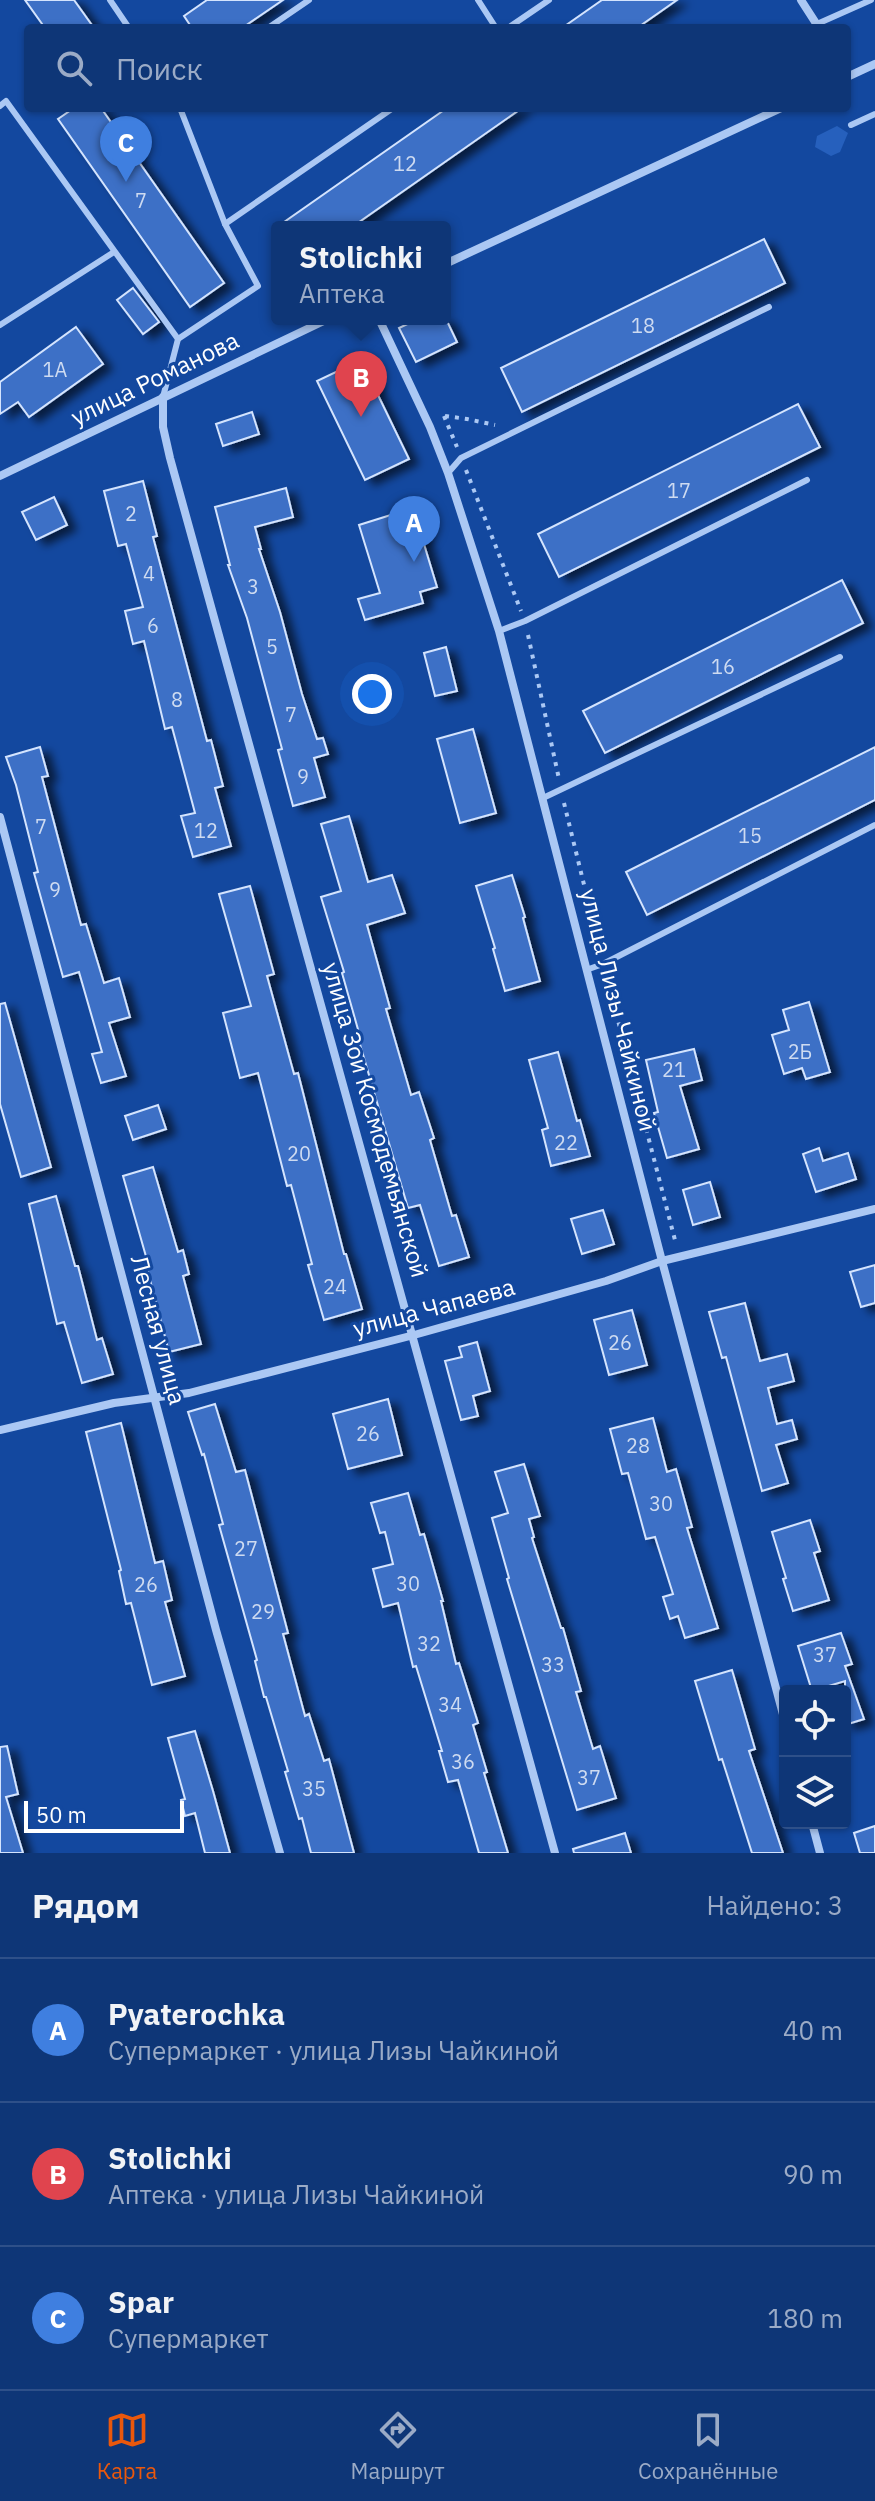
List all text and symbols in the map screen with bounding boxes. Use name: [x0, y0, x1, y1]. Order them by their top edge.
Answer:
search box: [24, 24, 851, 112]
icon: search: [52, 46, 96, 90]
text: Поиск: [116, 49, 203, 88]
pin: C: [100, 116, 152, 182]
house number: 12: [393, 150, 417, 177]
house number: 7: [135, 187, 147, 214]
popup: [271, 221, 451, 325]
text: Stolichki: [299, 237, 423, 276]
text: Аптека: [299, 276, 385, 310]
house number: 18: [631, 312, 655, 339]
street label: улица Романова: [65, 324, 244, 433]
pin: B: [335, 351, 387, 417]
house number: 1А: [43, 356, 68, 383]
house number: 17: [667, 477, 691, 504]
pin: A: [388, 496, 440, 562]
house number: 2: [125, 500, 137, 527]
house number: 4: [143, 560, 155, 587]
house number: 3: [247, 573, 259, 600]
house number: 6: [147, 612, 159, 639]
house number: 5: [266, 633, 278, 660]
house number: 16: [711, 653, 735, 680]
your location: [352, 674, 392, 714]
house number: 8: [171, 686, 183, 713]
house number: 7: [285, 701, 297, 728]
house number: 9: [297, 763, 309, 790]
house number: 7: [35, 813, 47, 840]
house number: 12: [194, 817, 218, 844]
house number: 15: [738, 822, 762, 849]
house number: 9: [49, 876, 61, 903]
street label: улица Лизы Чайкиной: [573, 885, 665, 1134]
street label: улица Зои Космодемьянской: [316, 958, 436, 1281]
house number: 2Б: [788, 1038, 812, 1065]
house number: 21: [662, 1056, 686, 1083]
house number: 22: [554, 1129, 578, 1156]
house number: 20: [287, 1140, 311, 1167]
street label: Лесная улица: [124, 1251, 194, 1408]
street label: улица Чапаева: [349, 1270, 518, 1344]
house number: 24: [323, 1273, 347, 1300]
house number: 26: [608, 1329, 632, 1356]
house number: 26: [356, 1420, 380, 1447]
house number: 28: [626, 1432, 650, 1459]
house number: 30: [649, 1490, 673, 1517]
house number: 27: [234, 1535, 258, 1562]
house number: 30: [396, 1570, 420, 1597]
house number: 26: [134, 1571, 158, 1598]
house number: 29: [251, 1598, 275, 1625]
house number: 32: [417, 1630, 441, 1657]
house number: 37: [813, 1641, 837, 1668]
house number: 33: [541, 1651, 565, 1678]
map controls: [779, 1685, 851, 1829]
button: locate: [779, 1685, 851, 1757]
house number: 34: [438, 1691, 462, 1718]
house number: 36: [451, 1748, 475, 1775]
button: layers: [779, 1757, 851, 1829]
house number: 37: [577, 1764, 601, 1791]
house number: 35: [302, 1775, 326, 1802]
scale bar: [24, 1797, 184, 1833]
text: 50 m: [36, 1800, 87, 1829]
text: Рядом: [32, 1883, 140, 1927]
text: Найдено: 3: [706, 1888, 843, 1922]
text: Pyaterochka: [108, 1994, 285, 2033]
text: A: [49, 2013, 67, 2047]
text: 40 m: [783, 2013, 843, 2047]
text: Супермаркет · улица Лизы Чайкиной: [108, 2033, 559, 2067]
text: Stolichki: [108, 2138, 232, 2177]
text: B: [49, 2157, 67, 2191]
text: 90 m: [783, 2157, 843, 2191]
text: Аптека · улица Лизы Чайкиной: [108, 2177, 484, 2211]
text: Spar: [108, 2282, 174, 2321]
text: C: [50, 2301, 66, 2335]
text: 180 m: [767, 2301, 843, 2335]
text: Супермаркет: [108, 2321, 269, 2355]
tab: Карта: [97, 2408, 157, 2485]
tab: Маршрут: [351, 2408, 445, 2485]
tab: Сохранённые: [638, 2408, 778, 2485]

